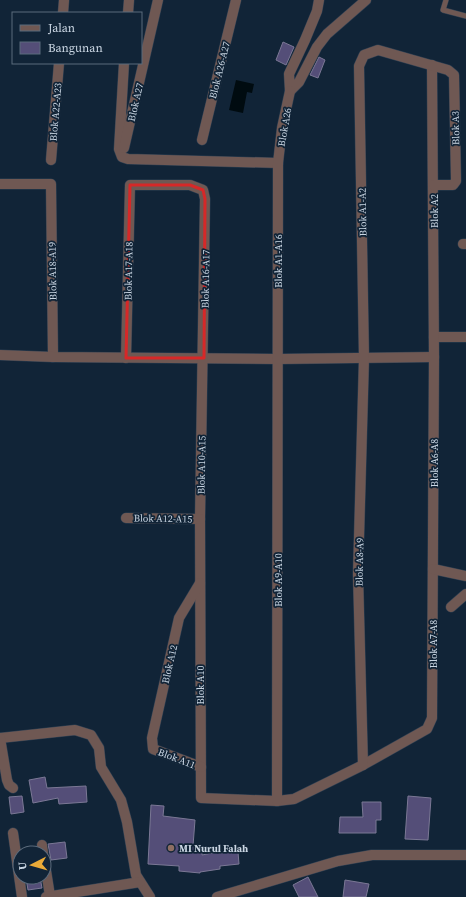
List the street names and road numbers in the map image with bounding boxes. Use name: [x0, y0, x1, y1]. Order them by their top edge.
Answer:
street label: Blok A26-A27: [206, 40, 233, 100]
street label: Blok A22-A23: [46, 82, 65, 142]
street label: Blok A27: [125, 82, 146, 123]
street label: Blok A26: [275, 107, 294, 147]
street label: Blok A3: [449, 111, 462, 145]
street label: Blok A1-A2: [356, 188, 369, 236]
street label: Blok A2: [428, 194, 441, 228]
street label: Blok A1-A16: [272, 234, 285, 288]
street label: Blok A18-A19: [45, 242, 60, 300]
street label: Blok A17-A18: [121, 242, 136, 300]
street label: Blok A16-A17: [198, 250, 213, 308]
street label: Blok A10-A15: [194, 436, 209, 494]
street label: Blok A6-A8: [428, 439, 441, 487]
street label: Blok A12-A15: [134, 511, 192, 526]
street label: Blok A8-A9: [353, 538, 366, 586]
street label: Blok A9-A10: [272, 553, 285, 607]
street label: Blok A7-A8: [427, 620, 440, 668]
street label: Blok A12: [159, 644, 180, 685]
street label: Blok A10: [194, 666, 207, 705]
street label: Blok A11: [156, 745, 197, 772]

